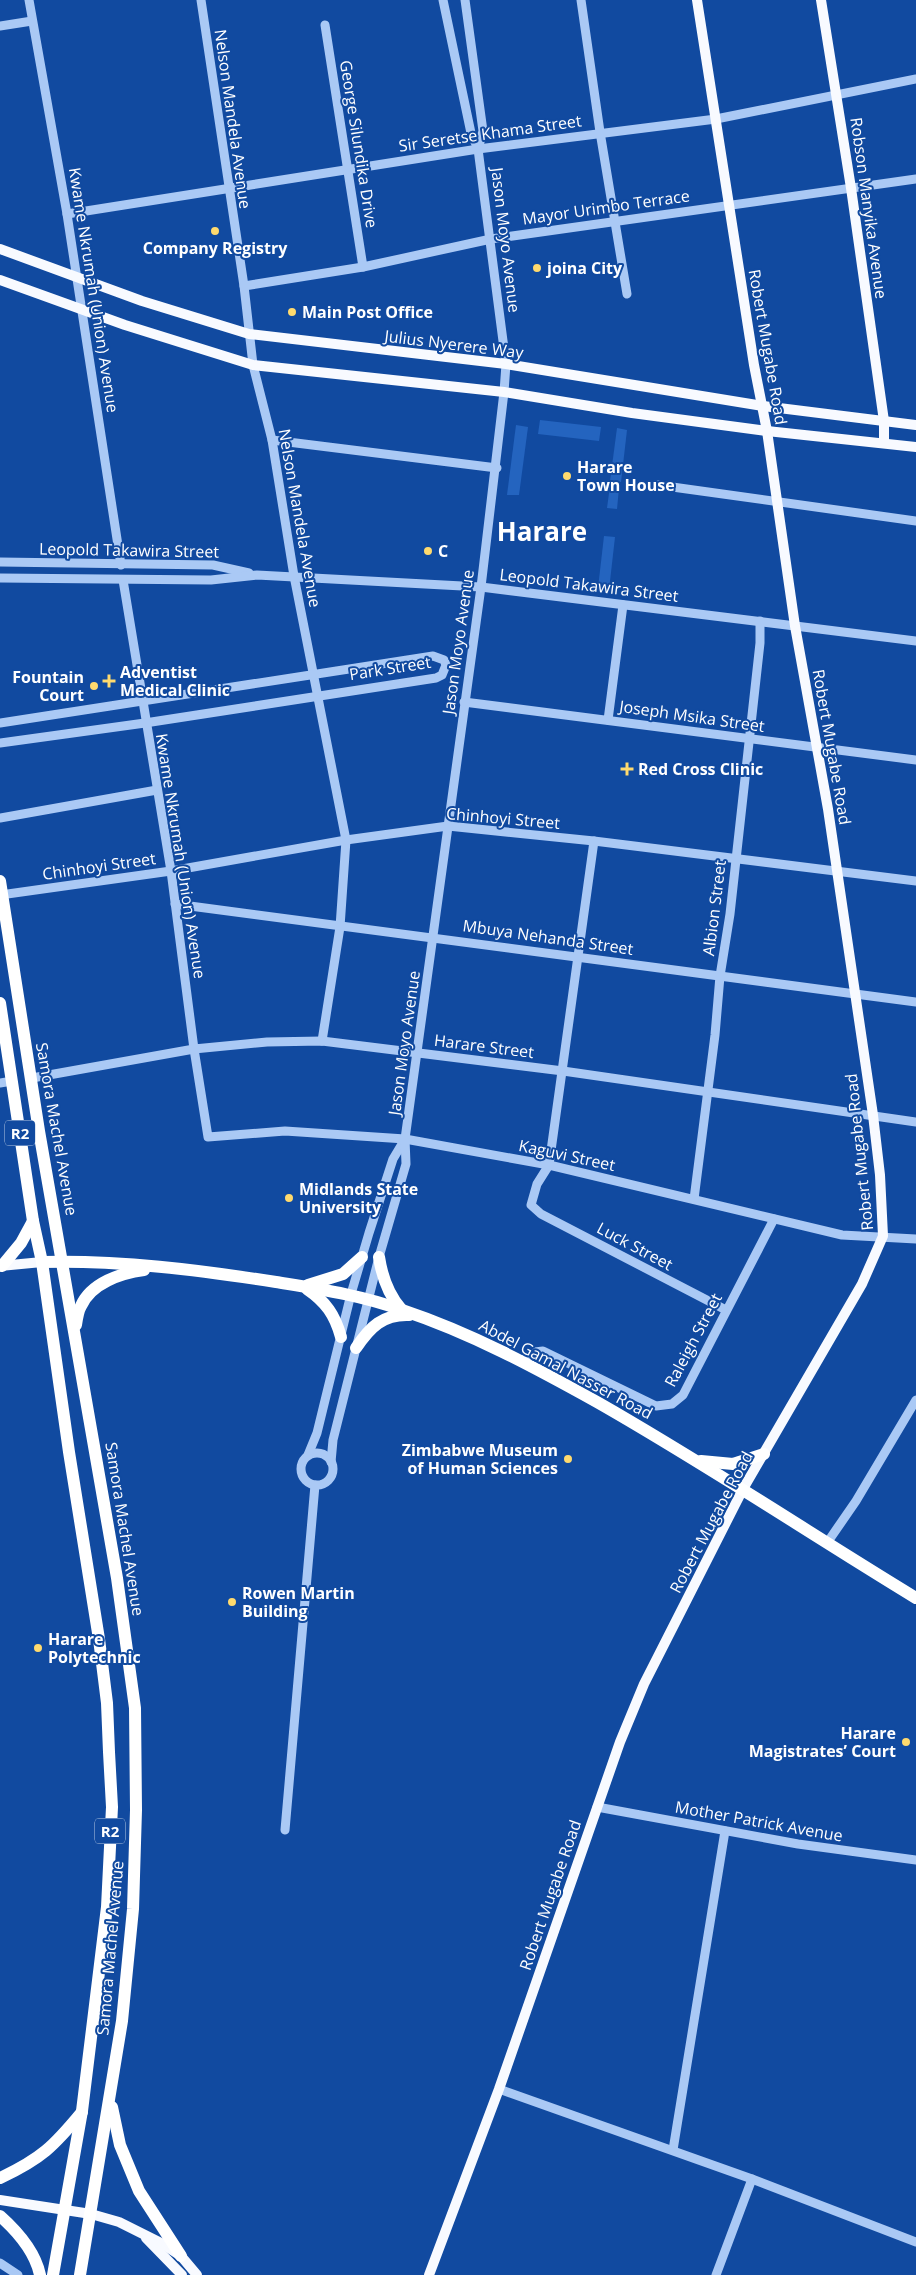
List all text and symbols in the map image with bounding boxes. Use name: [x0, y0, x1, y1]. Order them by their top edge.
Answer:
street label: Nelson Mandela Avenue: [210, 28, 256, 210]
street label: George Silundika Drive: [335, 59, 383, 229]
street label: Sir Seretse Khama Street: [397, 109, 583, 157]
street label: Robson Manyika Avenue: [845, 116, 893, 300]
street label: Jason Moyo Avenue: [486, 164, 526, 314]
street label: Kwame Nkrumah (Union) Avenue: [64, 166, 124, 414]
street label: Mayor Urimbo Terrace: [521, 184, 691, 230]
marker: Company Registry: [209, 225, 221, 237]
place label: Company Registry: [143, 237, 288, 259]
place label: joina City: [545, 257, 623, 279]
marker: joina City: [531, 262, 543, 274]
street label: Robert Mugabe Road: [743, 268, 793, 426]
place label: Main Post Office: [302, 301, 433, 323]
marker: Main Post Office: [286, 306, 298, 318]
street label: Julius Nyerere Way: [381, 324, 526, 364]
street label: Nelson Mandela Avenue: [273, 427, 327, 609]
place label: Harare Town House: [577, 456, 675, 496]
marker: Harare Town House: [561, 470, 573, 482]
district label: Harare: [497, 513, 587, 549]
street label: Leopold Takawira Street: [39, 537, 220, 563]
place label: C: [438, 540, 448, 562]
marker: C: [422, 545, 434, 557]
street label: Leopold Takawira Street: [498, 563, 680, 607]
street label: Jason Moyo Avenue: [437, 568, 479, 718]
street label: Park Street: [348, 651, 433, 685]
place label: Adventist Medical Clinic: [120, 661, 230, 701]
place label: Fountain Court: [12, 666, 84, 706]
street label: Robert Mugabe Road: [807, 668, 857, 826]
marker: Adventist Medical Clinic: [102, 674, 116, 688]
marker: Fountain Court: [88, 680, 100, 692]
street label: Joseph Msika Street: [616, 695, 766, 737]
street label: Kwame Nkrumah (Union) Avenue: [151, 732, 211, 980]
place label: Red Cross Clinic: [638, 758, 763, 780]
marker: Red Cross Clinic: [620, 762, 634, 776]
street label: Chinhoyi Street: [445, 802, 561, 834]
street label: Chinhoyi Street: [41, 847, 157, 885]
street label: Albion Street: [697, 859, 731, 957]
street label: Mbuya Nehanda Street: [461, 914, 635, 960]
street label: Jason Moyo Avenue: [383, 969, 425, 1119]
street label: Harare Street: [433, 1029, 536, 1063]
street label: Samora Machel Avenue: [31, 1041, 83, 1217]
street label: Robert Mugabe Road: [840, 1073, 878, 1231]
road number: R2: [5, 1120, 35, 1146]
street label: Kaguvi Street: [517, 1134, 618, 1176]
place label: Midlands State University: [299, 1178, 418, 1218]
marker: Midlands State University: [283, 1192, 295, 1204]
street label: Luck Street: [593, 1217, 677, 1275]
street label: Raleigh Street: [659, 1289, 727, 1391]
street label: Abdel Gamal Nasser Road: [475, 1314, 657, 1424]
place label: Zimbabwe Museum of Human Sciences: [402, 1439, 558, 1479]
street label: Samora Machel Avenue: [100, 1441, 150, 1617]
street label: Robert Mugabe Road: [664, 1447, 758, 1597]
marker: Zimbabwe Museum of Human Sciences: [562, 1453, 574, 1465]
place label: Rowen Martin Building: [242, 1582, 355, 1622]
marker: Rowen Martin Building: [226, 1596, 238, 1608]
place label: Harare Polytechnic: [48, 1628, 141, 1668]
marker: Harare Polytechnic: [32, 1642, 44, 1654]
place label: Harare Magistrates’ Court: [749, 1722, 896, 1762]
marker: Harare Magistrates’ Court: [900, 1736, 912, 1748]
street label: Mother Patrick Avenue: [673, 1795, 845, 1847]
street label: Robert Mugabe Road: [514, 1817, 586, 1973]
road number: R2: [95, 1818, 125, 1844]
street label: Samora Machel Avenue: [91, 1860, 129, 2036]

